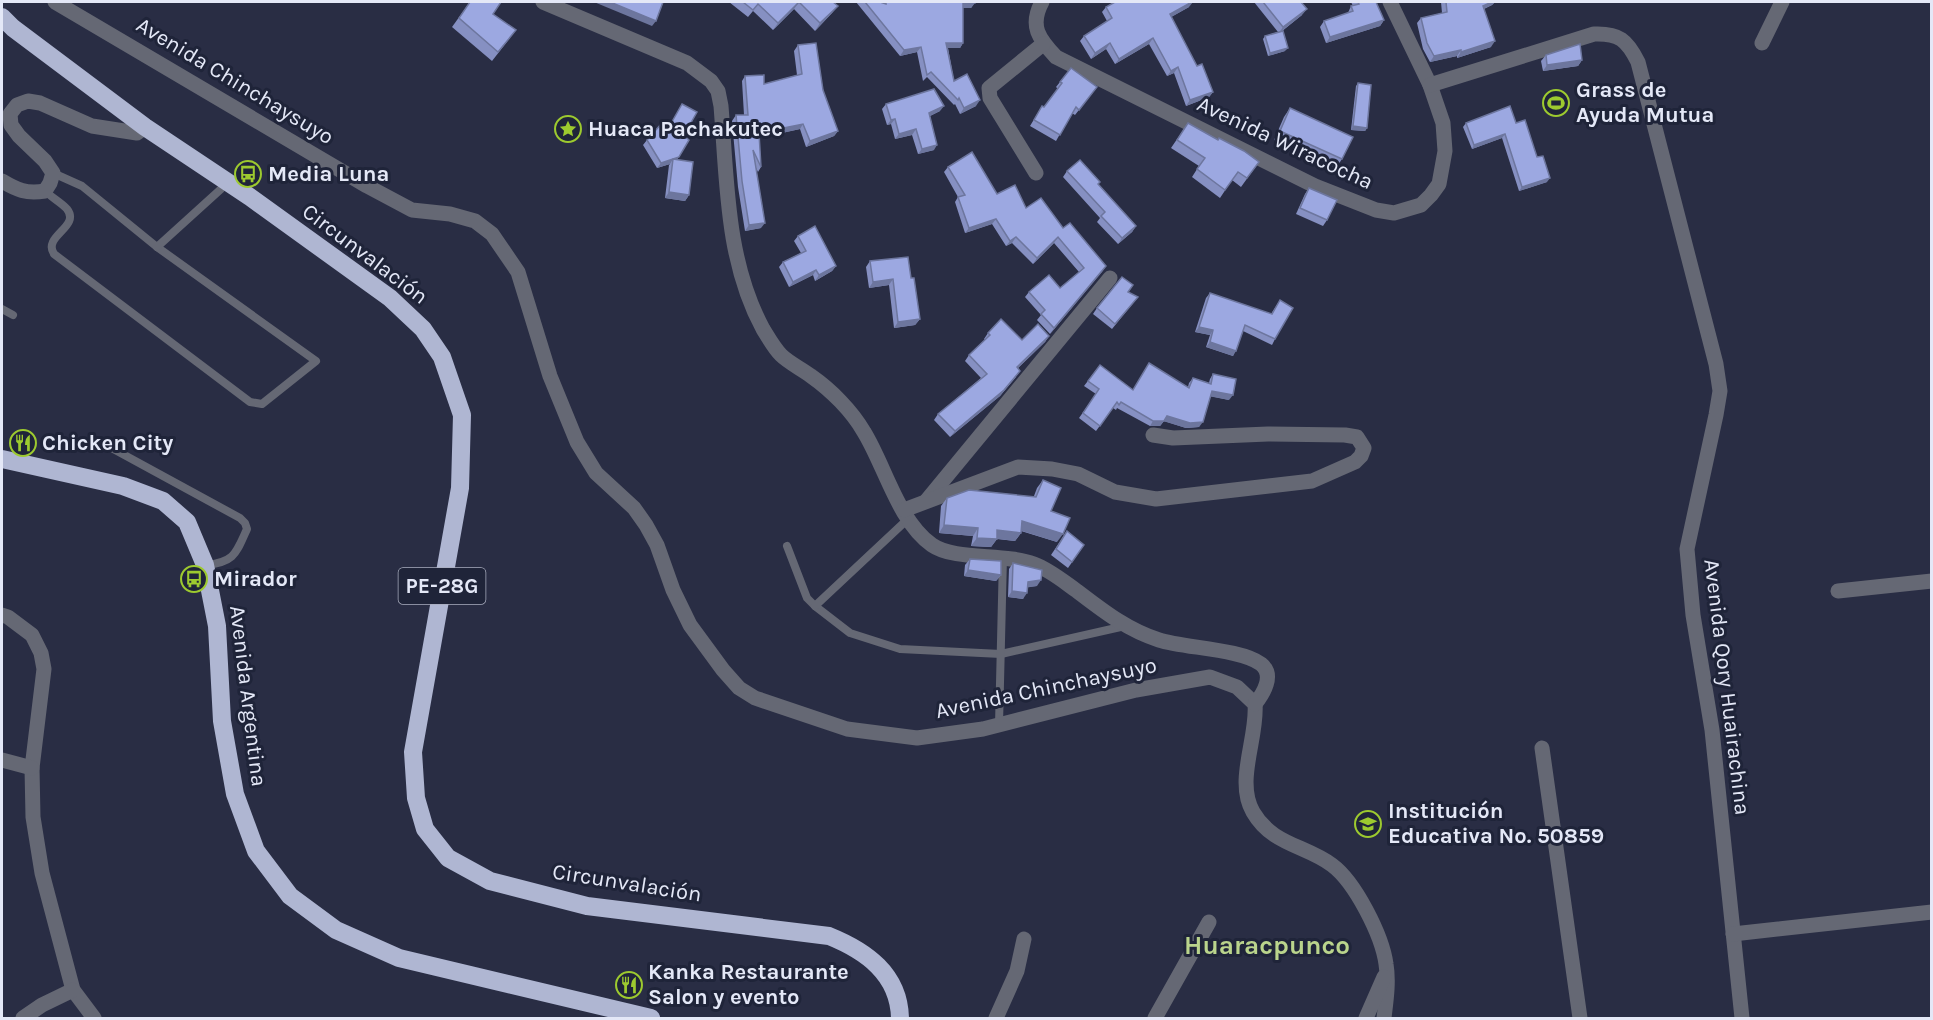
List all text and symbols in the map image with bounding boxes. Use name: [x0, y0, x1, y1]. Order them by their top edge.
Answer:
street label: Avenida Chinchaysuyo: [132, 12, 338, 150]
place label: Grass de Ayuda Mutua: [1576, 77, 1714, 128]
sports icon: Grass de Ayuda Mutua: [1541, 88, 1571, 118]
street label: Avenida Wiracocha: [1193, 91, 1377, 195]
place icon: Huaca Pachakutec: [553, 114, 583, 144]
place label: Huaca Pachakutec: [588, 116, 783, 142]
bus stop icon: Media Luna: [233, 159, 263, 189]
place label: Media Luna: [268, 161, 389, 187]
street label: Circunvalación: [297, 198, 433, 310]
restaurant icon: Chicken City: [8, 428, 38, 458]
place label: Chicken City: [42, 430, 173, 456]
street label: Avenida Qory Huairachina: [1698, 557, 1756, 817]
bus stop icon: Mirador: [179, 564, 209, 594]
place label: Mirador: [214, 566, 297, 592]
road number: PE-28G: [398, 568, 486, 604]
street label: Avenida Argentina: [224, 604, 272, 788]
street label: Avenida Chinchaysuyo: [933, 652, 1159, 724]
place label: Institución Educativa No. 50859: [1388, 798, 1604, 849]
school or university icon: Institución Educativa No. 50859: [1353, 809, 1383, 839]
street label: Circunvalación: [551, 858, 703, 908]
district label: Huaracpunco: [1184, 930, 1350, 961]
place label: Kanka Restaurante Salon y evento: [648, 959, 849, 1010]
restaurant icon: Kanka Restaurante Salon y evento: [614, 970, 644, 1000]

